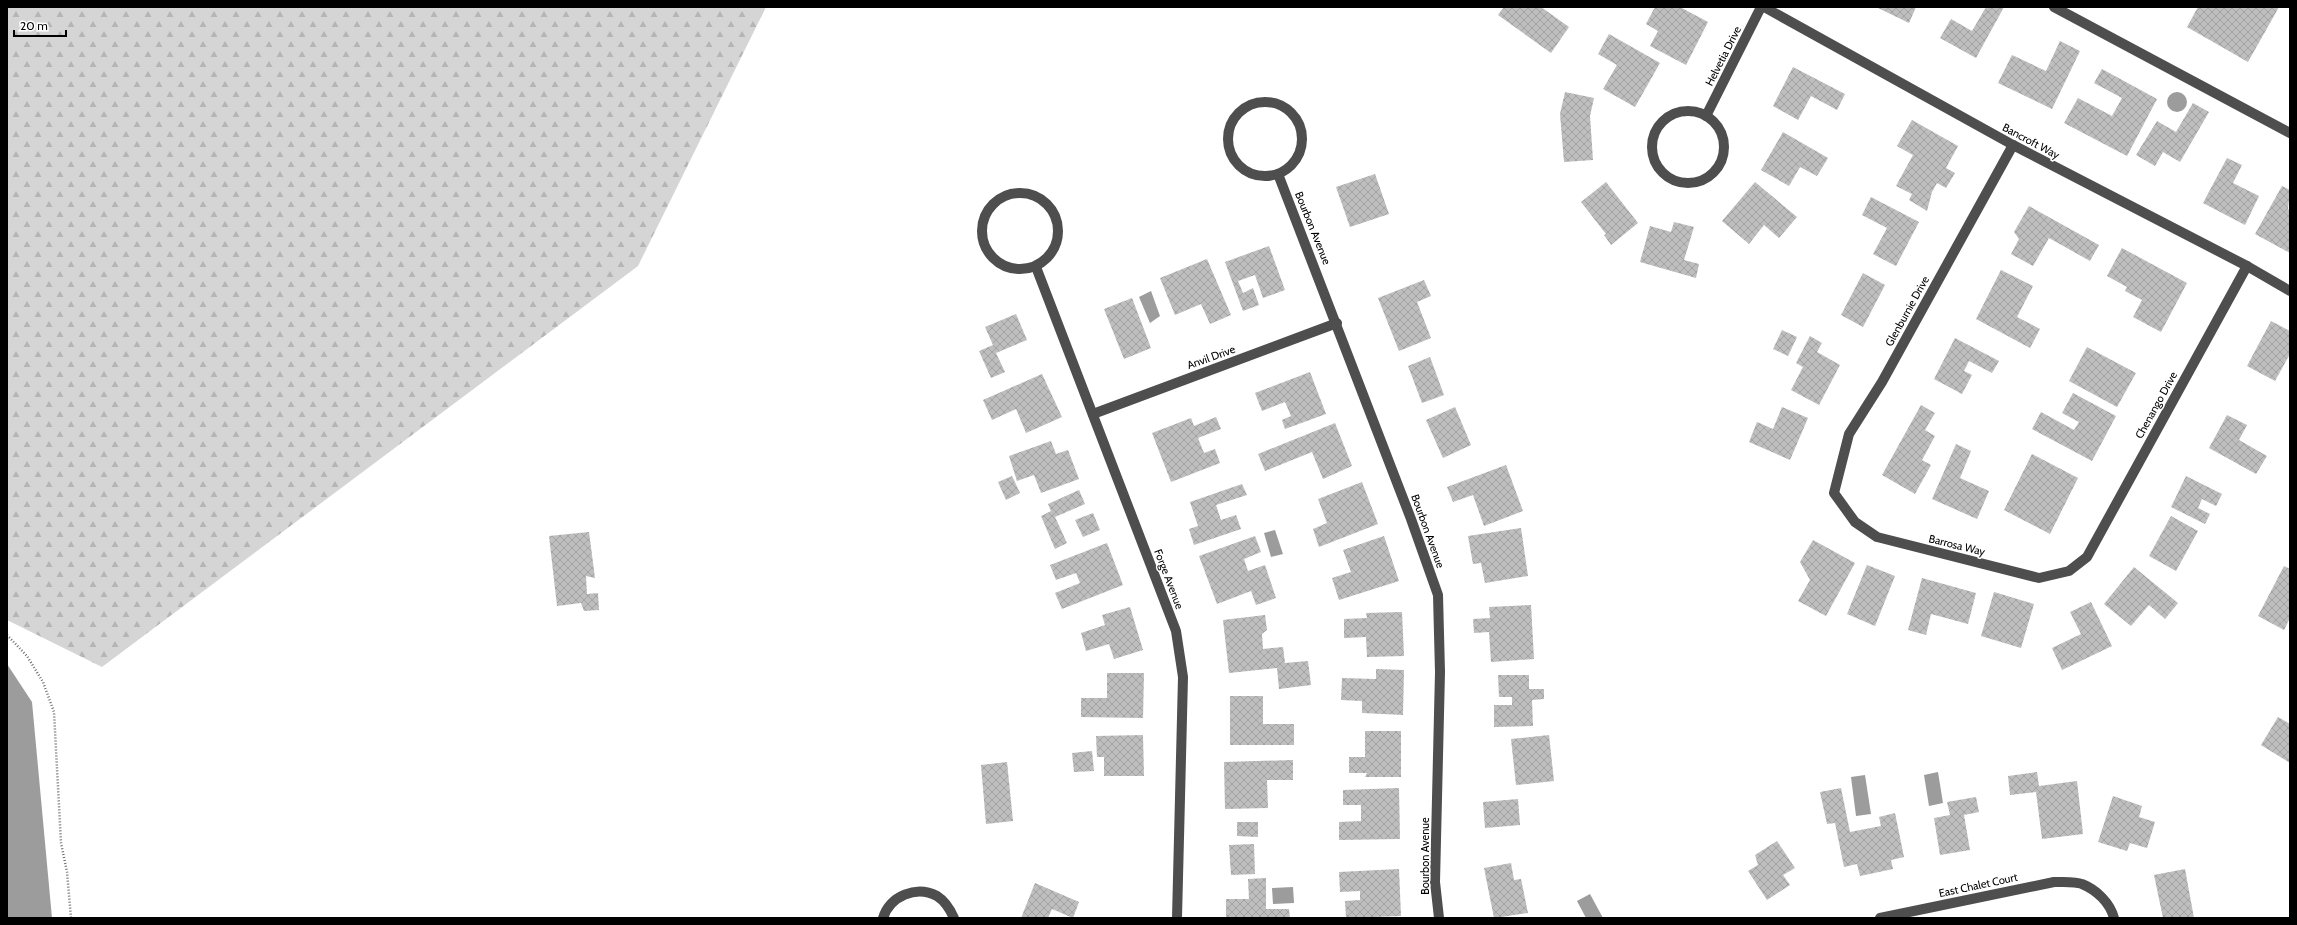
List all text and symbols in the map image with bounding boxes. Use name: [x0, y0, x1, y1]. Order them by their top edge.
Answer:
scale bar: [14, 12, 66, 38]
text: 20 m: [20, 18, 48, 33]
street label: Helvetia Drive: [1702, 23, 1744, 88]
street label: Bancroft Way: [2000, 120, 2062, 162]
street label: Bourbon Avenue: [1292, 189, 1334, 267]
street label: Glenburnie Drive: [1882, 273, 1932, 349]
street label: Anvil Drive: [1185, 342, 1237, 372]
street label: Chenango Drive: [2132, 369, 2180, 441]
street label: Bourbon Avenue: [1408, 492, 1448, 570]
street label: Barrosa Way: [1927, 531, 1987, 559]
street label: Forge Avenue: [1151, 547, 1187, 611]
street label: Bourbon Avenue: [1418, 817, 1432, 895]
street label: East Chalet Court: [1937, 870, 2019, 900]

